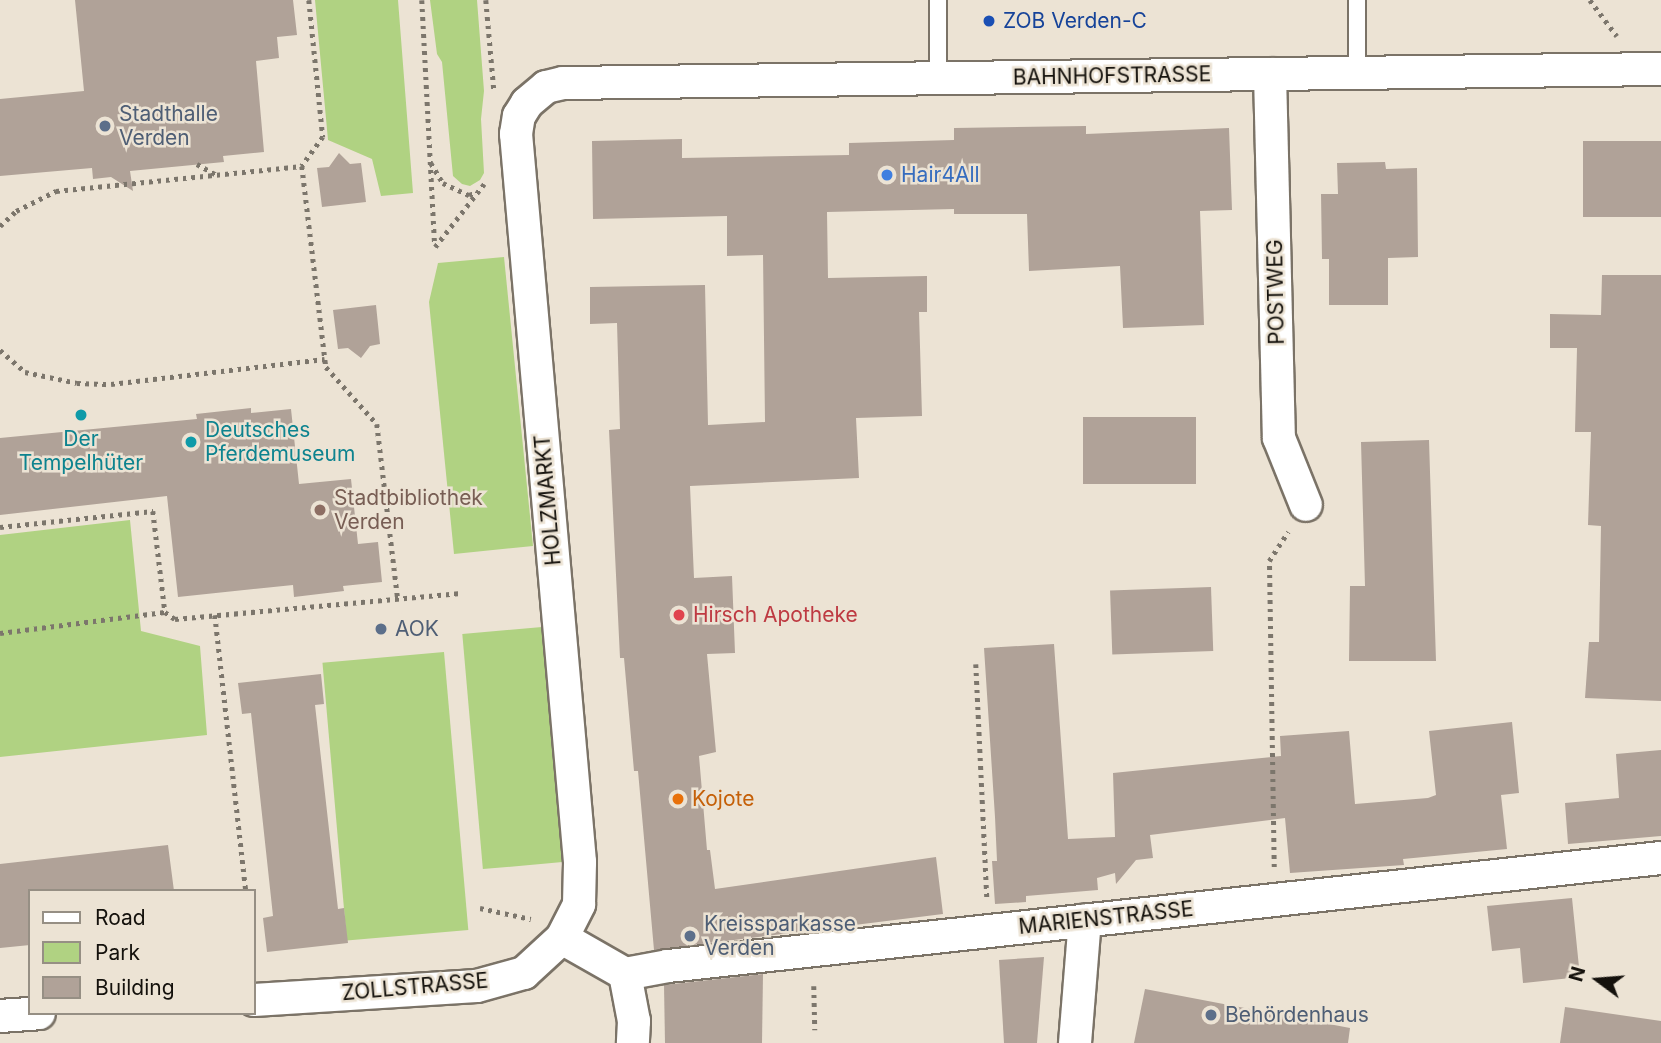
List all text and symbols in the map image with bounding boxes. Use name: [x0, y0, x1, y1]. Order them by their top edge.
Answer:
place label: ZOB Verden-C: [1003, 8, 1147, 34]
marker: ZOB Verden-C: [981, 13, 997, 29]
street label: BAHNHOFSTRASSE: [1013, 62, 1211, 90]
place label: Stadthalle Verden: [119, 101, 218, 151]
marker: Stadthalle Verden: [97, 118, 113, 134]
place label: Hair4All: [901, 162, 980, 188]
marker: Hair4All: [879, 167, 895, 183]
street label: POSTWEG: [1262, 239, 1290, 345]
marker: Der Tempelhüter: [73, 407, 89, 423]
place label: Deutsches Pferdemuseum: [205, 417, 355, 467]
place label: Der Tempelhüter: [19, 426, 143, 476]
street label: HOLZMARKT: [530, 433, 566, 567]
marker: Deutsches Pferdemuseum: [183, 434, 199, 450]
place label: Stadtbibliothek Verden: [334, 485, 483, 535]
marker: Stadtbibliothek Verden: [312, 502, 328, 518]
place label: Hirsch Apotheke: [693, 602, 858, 628]
marker: Hirsch Apotheke: [671, 607, 687, 623]
place label: AOK: [395, 616, 439, 642]
marker: AOK: [373, 621, 389, 637]
place label: Kojote: [692, 786, 754, 812]
marker: Kojote: [670, 791, 686, 807]
legend: [28, 889, 256, 1015]
street label: MARIENSTRASSE: [1017, 896, 1195, 940]
text: Road: [95, 905, 146, 930]
place label: Kreissparkasse Verden: [704, 911, 856, 961]
marker: Kreissparkasse Verden: [682, 928, 698, 944]
text: Park: [95, 940, 140, 965]
north arrow: [1563, 945, 1633, 1015]
text: N: [1564, 964, 1590, 984]
street label: ZOLLSTRASSE: [341, 968, 489, 1006]
text: Building: [95, 975, 175, 1000]
place label: Behördenhaus: [1225, 1002, 1369, 1028]
marker: Behördenhaus: [1203, 1007, 1219, 1023]

